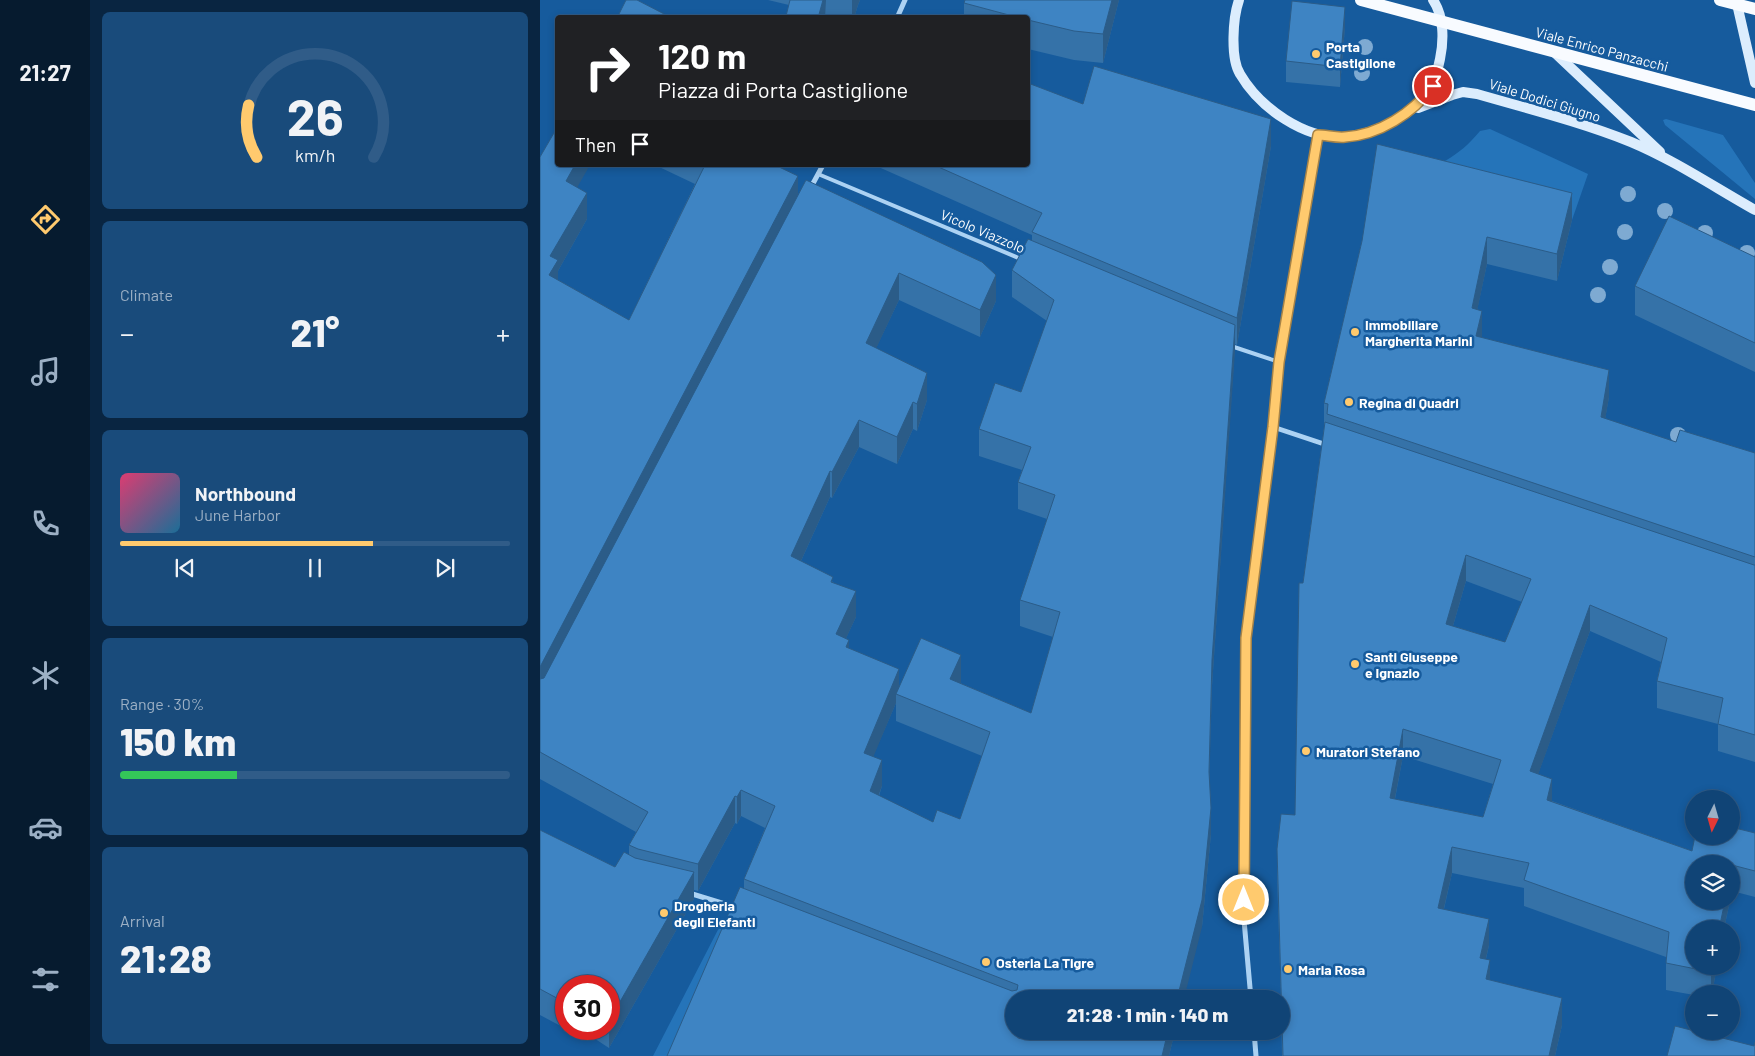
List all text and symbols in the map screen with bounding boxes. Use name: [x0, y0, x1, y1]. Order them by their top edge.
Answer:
street label: Viale Enrico Panzacchi: [1534, 23, 1670, 75]
text: 120 m: [658, 34, 746, 76]
icon: right: [575, 35, 640, 100]
place label: Porta Castiglione: [1326, 38, 1396, 71]
marker: Porta Castiglione: [1310, 48, 1322, 60]
text: 21:27: [19, 59, 71, 85]
pin: [1412, 65, 1454, 107]
icon: arrive: [1419, 72, 1447, 100]
street label: Viale Dodici Giugno: [1487, 75, 1603, 125]
text: Piazza di Porta Castiglione: [658, 76, 908, 102]
text: 26: [286, 84, 344, 146]
icon: arrive: [626, 130, 654, 158]
text: Then: [575, 133, 616, 156]
text: km/h: [295, 144, 335, 166]
icon: directions: [28, 202, 63, 237]
street label: Vicolo Viazzolo: [938, 206, 1028, 256]
text: Climate: [120, 285, 173, 304]
text: 21°: [290, 309, 340, 355]
text: −: [120, 316, 134, 350]
text: +: [496, 316, 510, 350]
place label: Immobiliare Margherita Marini: [1365, 316, 1473, 349]
marker: Immobiliare Margherita Marini: [1349, 326, 1361, 338]
icon: music: [28, 354, 63, 389]
place label: Regina di Quadri: [1359, 394, 1459, 411]
marker: Regina di Quadri: [1343, 396, 1355, 408]
text: Northbound: [195, 482, 296, 505]
text: June Harbor: [195, 505, 281, 524]
icon: phone: [28, 506, 63, 541]
icon: previous: [171, 554, 199, 582]
icon: pause: [301, 554, 329, 582]
icon: next: [431, 554, 459, 582]
place label: Santi Giuseppe e Ignazio: [1365, 648, 1458, 681]
icon: climate: [28, 658, 63, 693]
marker: Santi Giuseppe e Ignazio: [1349, 658, 1361, 670]
text: Range · 30%: [120, 694, 204, 713]
text: 150 km: [120, 718, 236, 764]
place label: Muratori Stefano: [1316, 743, 1420, 760]
marker: Muratori Stefano: [1300, 745, 1312, 757]
north arrow: [1685, 790, 1740, 845]
map controls: [1685, 790, 1740, 1040]
icon: car: [28, 810, 63, 845]
button: layers: [1685, 855, 1740, 910]
position arrow: [1217, 873, 1269, 925]
place label: Drogheria degli Elefanti: [674, 897, 755, 930]
marker: Drogheria degli Elefanti: [658, 907, 670, 919]
text: Arrival: [120, 911, 165, 930]
button: +: [1685, 920, 1740, 975]
text: 21:28: [120, 935, 212, 981]
place label: Osteria La Tigre: [996, 954, 1095, 971]
marker: Osteria La Tigre: [980, 956, 992, 968]
place label: Maria Rosa: [1298, 961, 1365, 978]
icon: filters: [28, 962, 63, 997]
marker: Maria Rosa: [1282, 963, 1294, 975]
speed limit sign: 30: [555, 975, 620, 1040]
button: −: [1685, 985, 1740, 1040]
text: 21:28 · 1 min · 140 m: [1067, 1003, 1228, 1026]

